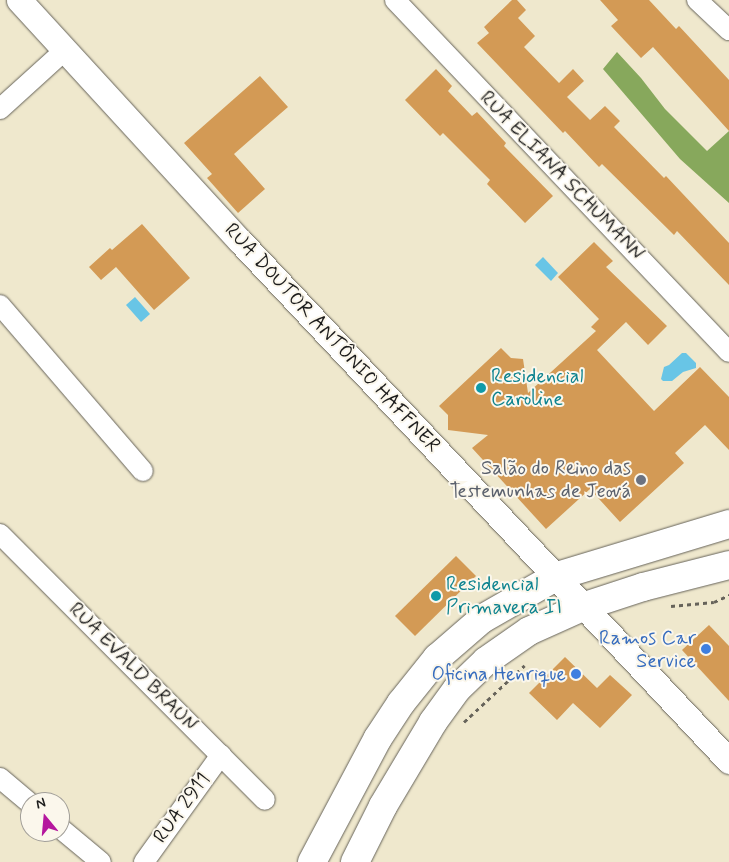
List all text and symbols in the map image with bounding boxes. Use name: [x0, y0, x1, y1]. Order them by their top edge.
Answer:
street label: RUA ELIANA SCHUMANN: [474, 85, 650, 267]
street label: RUA DOUTOR ANTÔNIO HAFFNER: [219, 218, 445, 458]
place label: Residencial Caroline: [491, 364, 584, 411]
marker: Residencial Caroline: [475, 382, 487, 394]
place label: Salão do Reino das Testemunhas de Jeová: [449, 456, 631, 503]
marker: Salão do Reino das Testemunhas de Jeová: [635, 474, 647, 486]
place label: Residencial Primavera II: [446, 572, 567, 619]
marker: Residencial Primavera II: [430, 590, 442, 602]
street label: RUA EVALD BRAUN: [64, 598, 202, 736]
place label: Ramos Car Service: [601, 626, 696, 673]
marker: Ramos Car Service: [700, 643, 712, 655]
place label: Oficina Henrique: [425, 662, 566, 686]
marker: Oficina Henrique: [570, 668, 582, 680]
street label: RUA 2911: [148, 768, 216, 848]
north arrow: [20, 792, 70, 842]
text: N: [34, 794, 48, 814]

